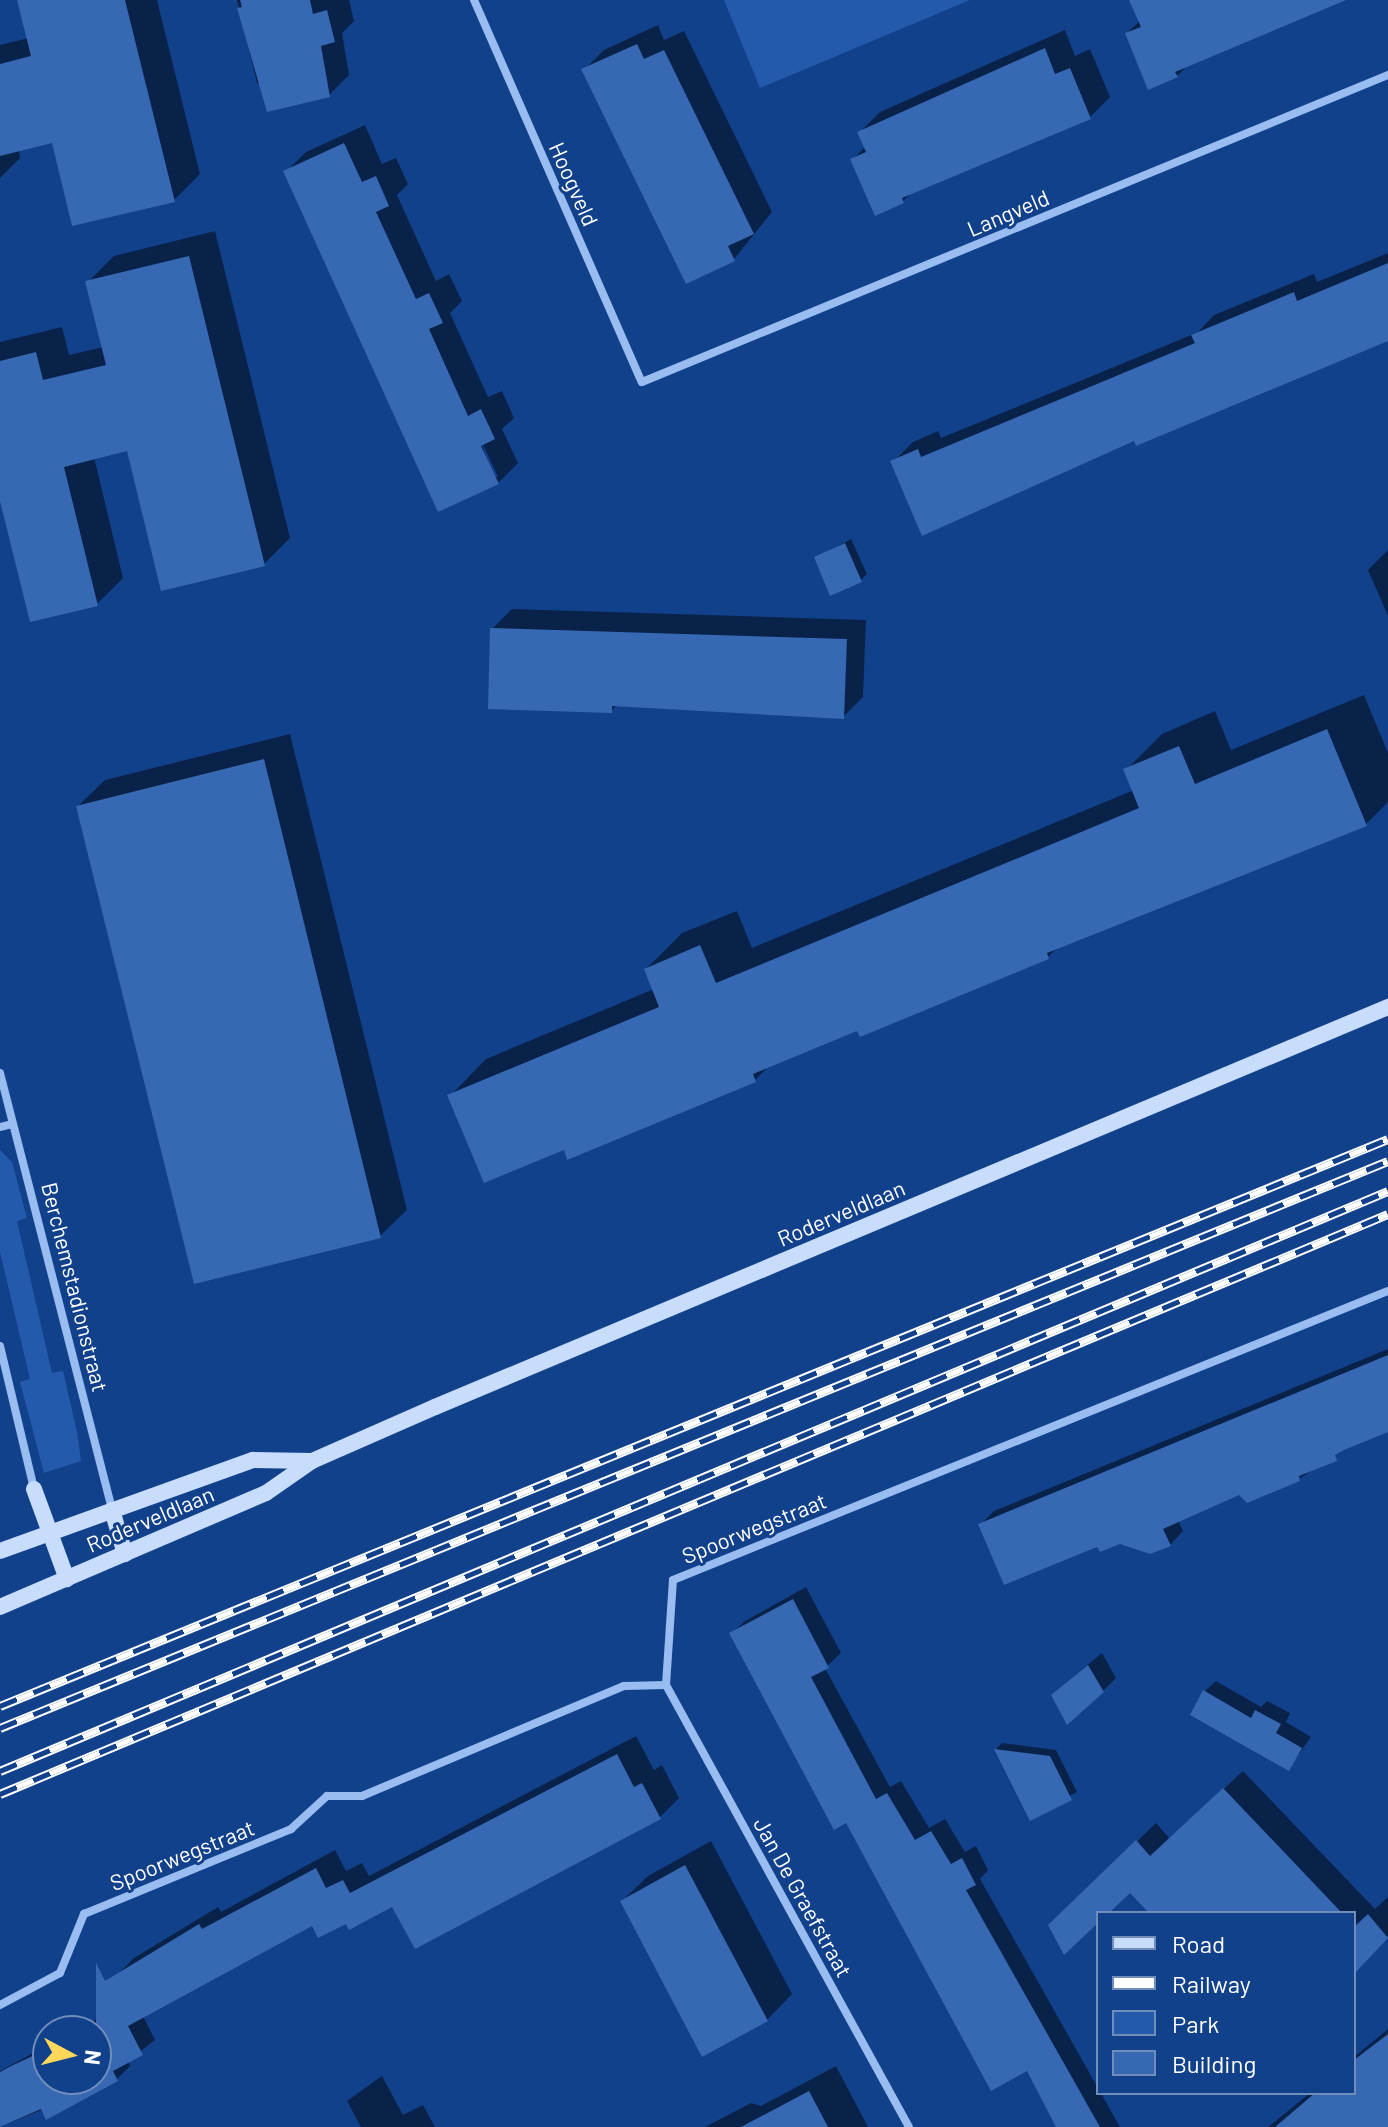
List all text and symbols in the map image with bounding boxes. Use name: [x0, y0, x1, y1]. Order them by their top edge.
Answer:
street label: Hoogveld: [544, 138, 604, 230]
street label: Langveld: [963, 184, 1053, 242]
street label: Roderveldlaan: [773, 1174, 909, 1252]
street label: Berchemstadionstraat: [36, 1180, 114, 1394]
street label: Roderveldlaan: [82, 1480, 218, 1558]
street label: Spoorwegstraat: [678, 1487, 830, 1569]
street label: Jan De Graefstraat: [748, 1813, 858, 1981]
street label: Spoorwegstraat: [106, 1814, 258, 1896]
legend: [1096, 1911, 1356, 2095]
text: Road: [1172, 1929, 1225, 1958]
text: Railway: [1172, 1969, 1251, 1998]
text: Park: [1172, 2009, 1219, 2038]
north arrow: [32, 2015, 112, 2095]
text: N: [80, 2049, 108, 2067]
text: Building: [1172, 2049, 1256, 2078]

